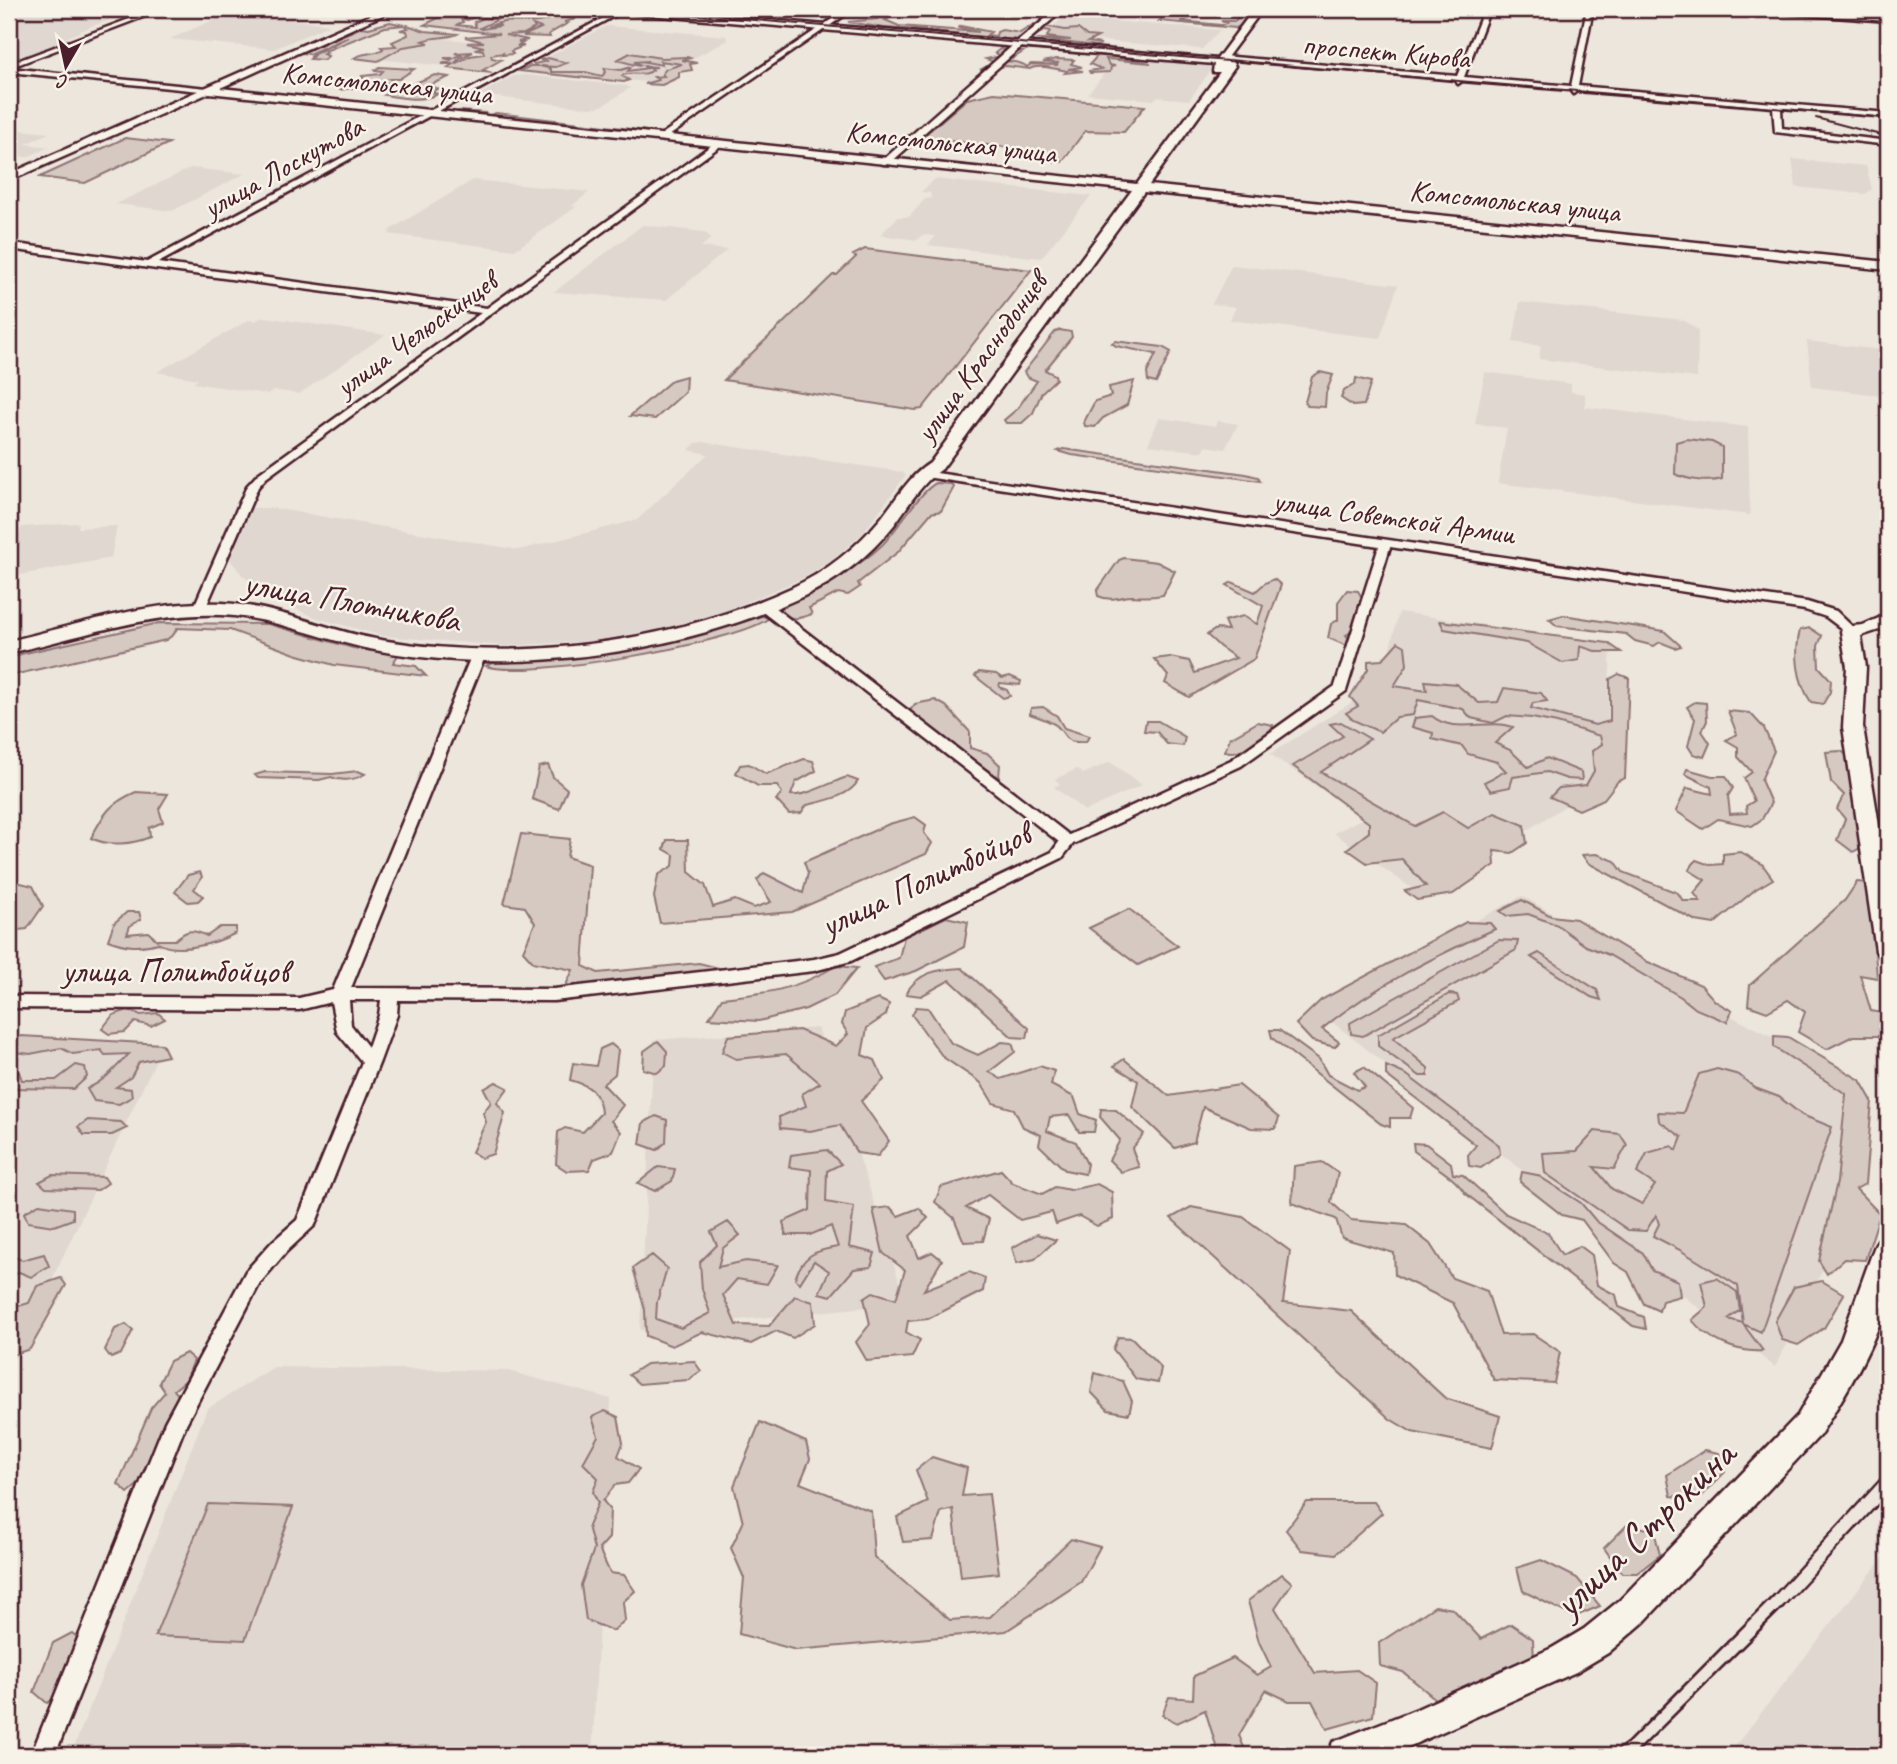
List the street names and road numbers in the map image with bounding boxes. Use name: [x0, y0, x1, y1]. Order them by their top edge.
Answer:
street label: проспект Кирова: [1301, 25, 1473, 77]
street label: Комсомольская улица: [280, 53, 496, 113]
street label: улица Лоскутова: [194, 106, 371, 228]
street label: Комсомольская улица: [844, 112, 1060, 172]
street label: Комсомольская улица: [1408, 171, 1624, 231]
street label: улица Челюскинцев: [326, 259, 509, 407]
street label: улица Краснодонцев: [905, 260, 1059, 451]
street label: улица Советской Армии: [1269, 481, 1519, 553]
street label: улица Плотникова: [238, 560, 466, 643]
street label: улица Политбойцов: [811, 809, 1043, 949]
street label: улица Политбойцов: [60, 948, 294, 993]
street label: улица Строкина: [1539, 1426, 1749, 1631]

